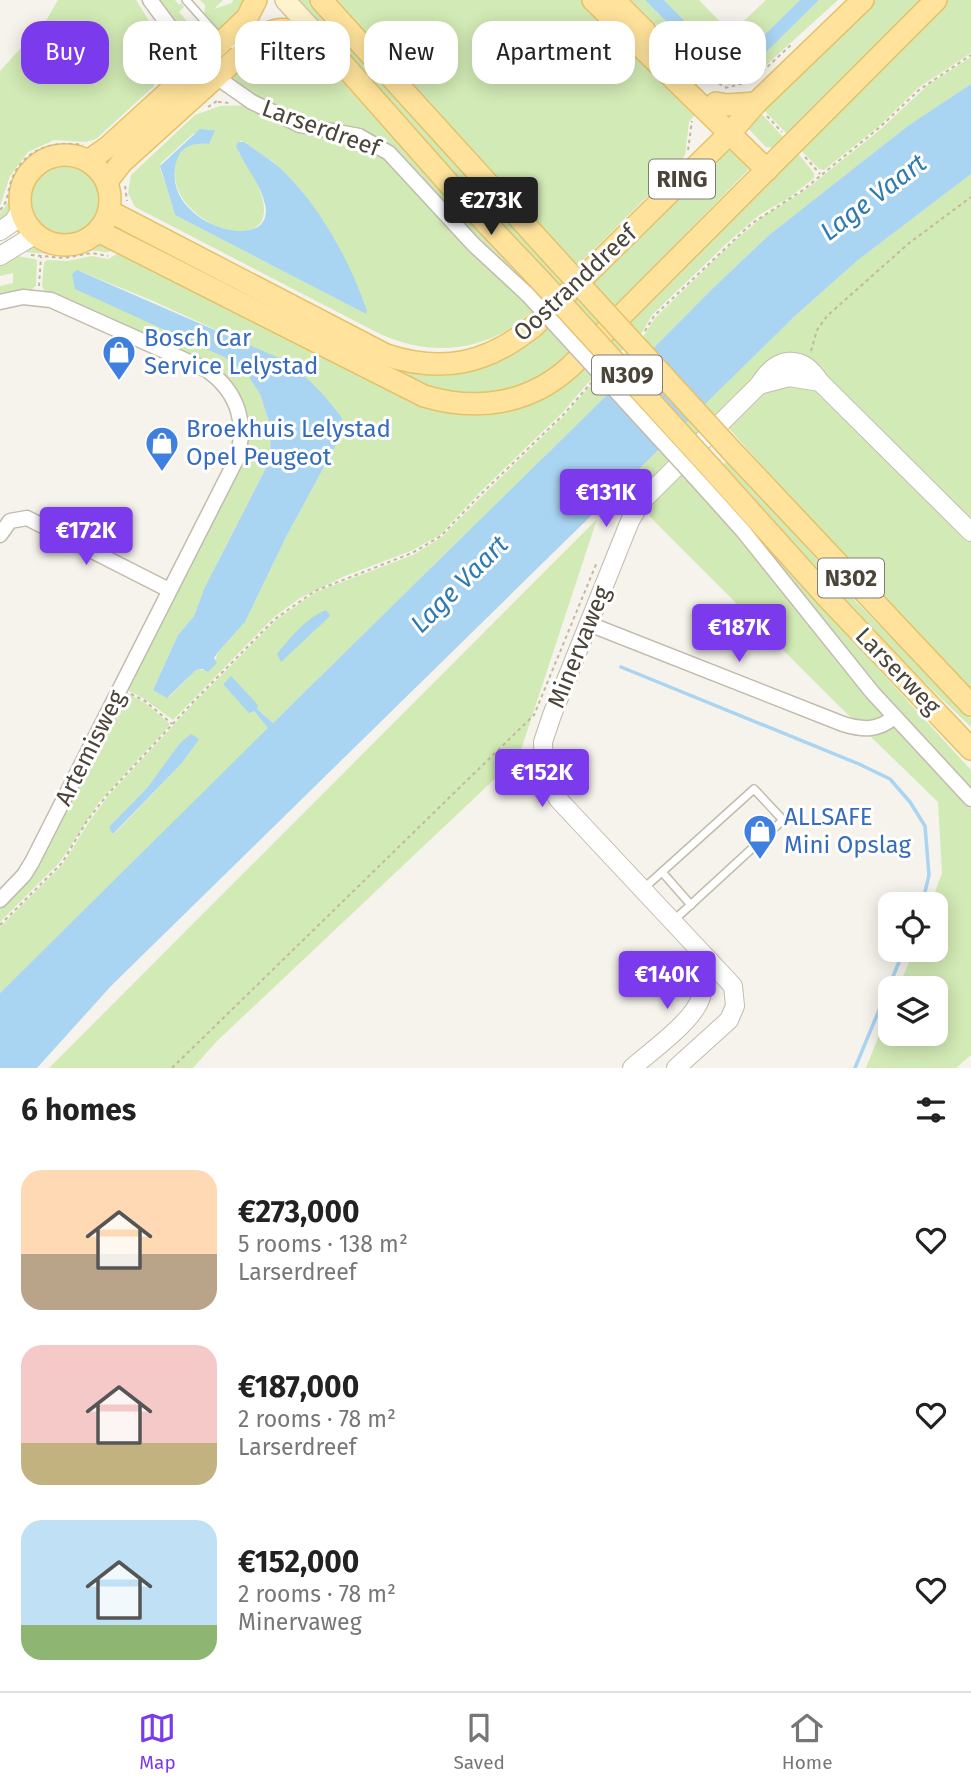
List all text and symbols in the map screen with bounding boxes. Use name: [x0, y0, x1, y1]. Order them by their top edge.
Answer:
chip: Buy: [21, 21, 109, 84]
chip: Rent: [123, 21, 221, 84]
chip: Filters: [235, 21, 350, 84]
chip: New: [364, 21, 458, 84]
chip: Apartment: [472, 21, 635, 84]
chip: House: [649, 21, 766, 84]
street label: Larserdreef: [258, 94, 386, 163]
water label: Lage Vaart: [814, 147, 933, 247]
road number: RING: [649, 160, 715, 198]
pin: €273K: [442, 177, 540, 237]
text: €273K: [460, 186, 522, 214]
street label: Oostranddreef: [508, 218, 644, 347]
place label: Bosch Car Service Lelystad: [144, 324, 318, 380]
shop icon: Bosch Car Service Lelystad: [100, 333, 138, 382]
road number: N309: [592, 356, 662, 394]
place label: Broekhuis Lelystad Opel Peugeot: [186, 415, 391, 471]
shop icon: Broekhuis Lelystad Opel Peugeot: [143, 424, 181, 473]
pin: €131K: [557, 470, 655, 529]
text: €131K: [576, 478, 636, 506]
pin: €172K: [37, 508, 135, 567]
text: €172K: [56, 516, 116, 544]
water label: Lage Vaart: [404, 529, 515, 639]
road number: N302: [818, 558, 884, 598]
street label: Minervaweg: [542, 581, 616, 712]
pin: €187K: [690, 604, 788, 664]
text: €187K: [708, 613, 770, 641]
street label: Larserweg: [850, 622, 947, 721]
street label: Artemisweg: [49, 685, 131, 810]
pin: €152K: [493, 750, 591, 809]
text: €152K: [511, 758, 573, 786]
place label: ALLSAFE Mini Opslag: [784, 803, 911, 859]
shop icon: ALLSAFE Mini Opslag: [741, 812, 779, 861]
map controls: [878, 892, 948, 1046]
button: locate: [878, 892, 948, 962]
pin: €140K: [618, 951, 716, 1011]
text: €140K: [635, 960, 699, 988]
button: layers: [878, 976, 948, 1046]
icon: filters: [912, 1091, 950, 1129]
text: 6 homes: [21, 1092, 136, 1128]
text: €273,000: [238, 1194, 360, 1230]
icon: home: [77, 1198, 161, 1282]
icon: heart: [912, 1221, 950, 1259]
text: 5 rooms · 138 m²: [238, 1230, 408, 1258]
text: Larserdreef: [238, 1258, 356, 1286]
text: €187,000: [238, 1369, 359, 1405]
icon: home: [77, 1373, 161, 1457]
icon: heart: [912, 1396, 950, 1434]
text: 2 rooms · 78 m²: [238, 1405, 396, 1433]
text: Larserdreef: [238, 1433, 356, 1461]
text: €152,000: [238, 1544, 359, 1580]
icon: home: [77, 1548, 161, 1632]
icon: heart: [912, 1571, 950, 1609]
text: 2 rooms · 78 m²: [238, 1580, 396, 1608]
text: Minervaweg: [238, 1608, 362, 1636]
tab: Map: [138, 1709, 176, 1774]
tab: Saved: [453, 1709, 505, 1774]
tab: Home: [782, 1709, 832, 1774]

